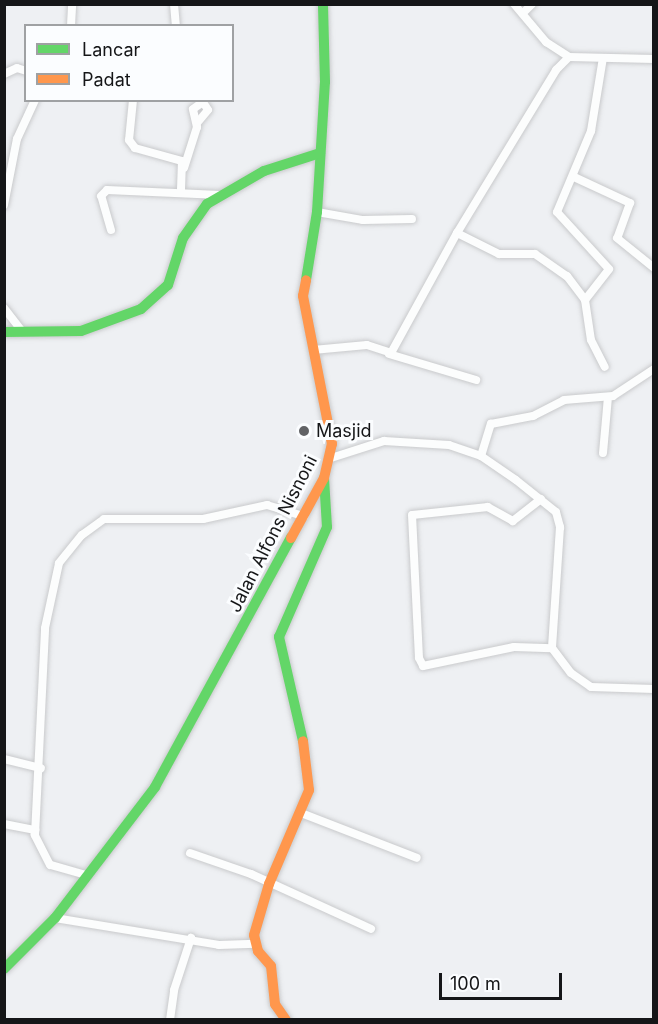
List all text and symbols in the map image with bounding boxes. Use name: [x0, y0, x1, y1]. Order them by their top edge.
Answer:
legend: [24, 24, 234, 102]
text: Lancar: [82, 39, 140, 60]
text: Padat: [82, 69, 131, 90]
place label: Masjid: [316, 420, 372, 442]
marker: Masjid: [297, 424, 311, 438]
street label: Jalan Alfons Nisnoni: [224, 452, 322, 616]
scale bar: [442, 961, 565, 999]
text: 100 m: [450, 973, 501, 994]

